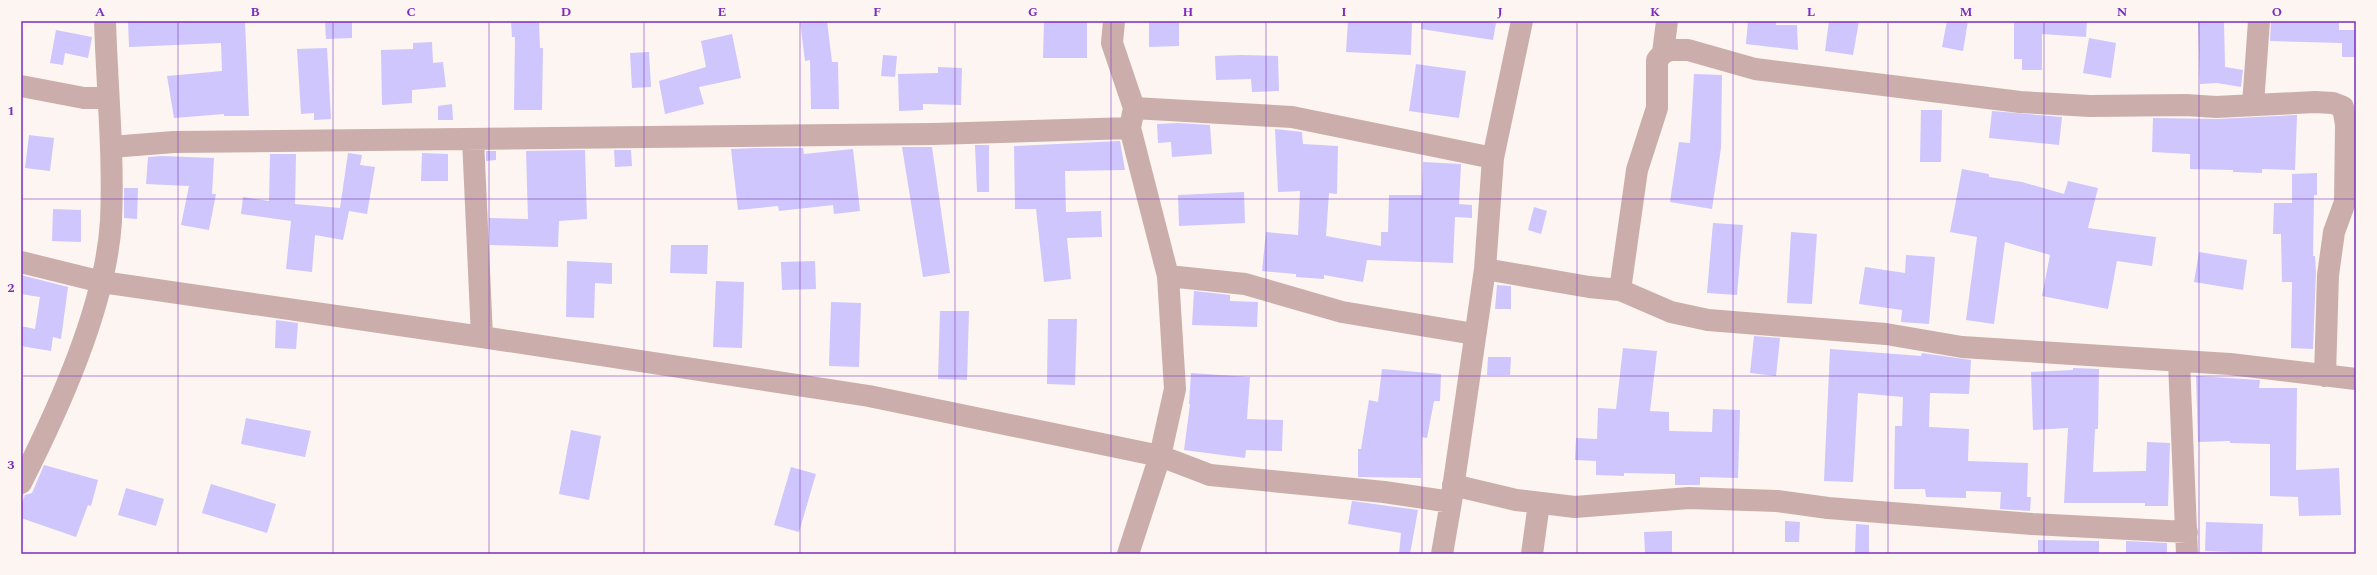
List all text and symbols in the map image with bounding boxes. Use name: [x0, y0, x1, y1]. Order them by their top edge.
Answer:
text: A: [95, 2, 105, 22]
text: B: [250, 2, 260, 22]
text: C: [406, 2, 416, 22]
text: D: [561, 2, 571, 22]
text: E: [718, 2, 727, 22]
text: F: [873, 2, 881, 22]
text: G: [1028, 2, 1038, 22]
text: H: [1183, 2, 1194, 22]
text: I: [1341, 2, 1347, 22]
text: J: [1497, 2, 1503, 22]
text: K: [1650, 2, 1660, 22]
text: L: [1807, 2, 1815, 22]
text: M: [1960, 2, 1973, 22]
text: N: [2117, 2, 2128, 22]
text: O: [2272, 2, 2282, 22]
text: 1: [7, 101, 15, 121]
text: 2: [7, 278, 15, 298]
text: 3: [7, 455, 15, 475]

